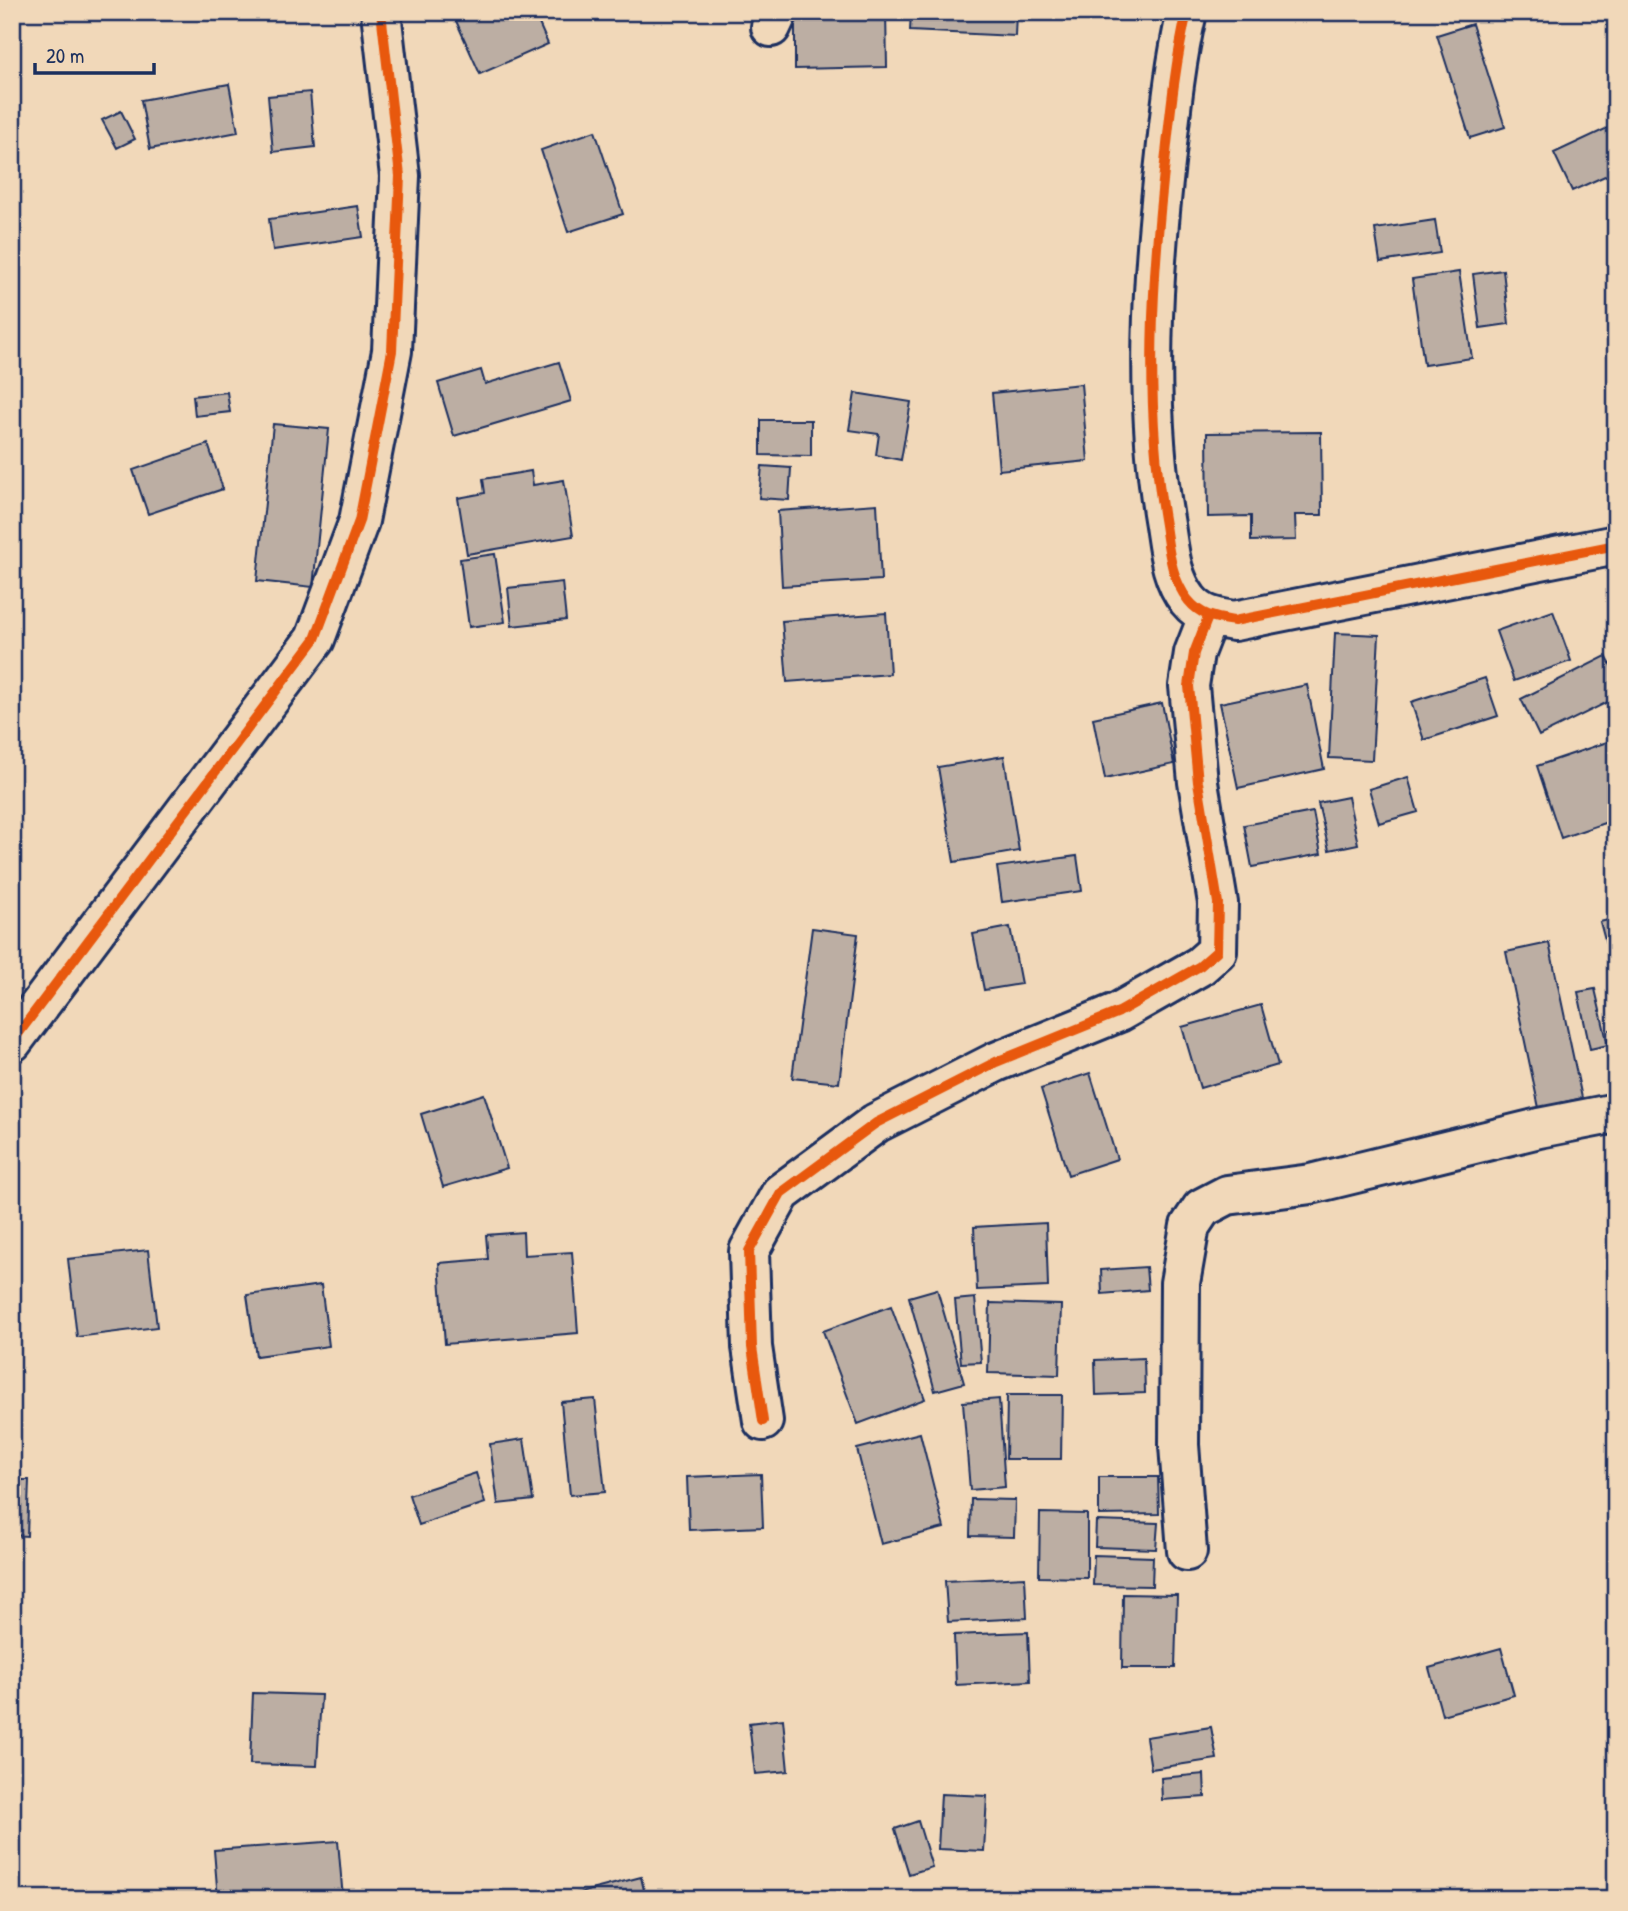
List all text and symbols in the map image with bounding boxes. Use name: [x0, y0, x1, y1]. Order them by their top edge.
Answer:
scale bar: [35, 32, 154, 76]
text: 20 m: [46, 41, 84, 70]

